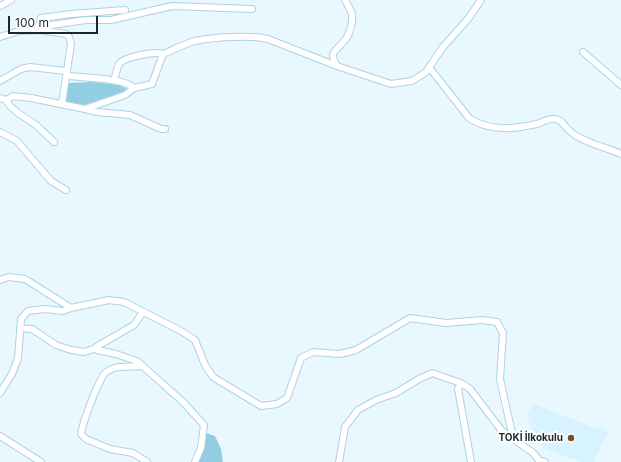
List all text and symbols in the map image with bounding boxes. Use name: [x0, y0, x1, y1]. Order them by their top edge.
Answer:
scale bar: [10, 8, 100, 34]
text: 100 m: [15, 15, 49, 30]
place label: TOKİ İlkokulu: [498, 432, 563, 444]
marker: TOKİ İlkokulu: [566, 433, 576, 443]

